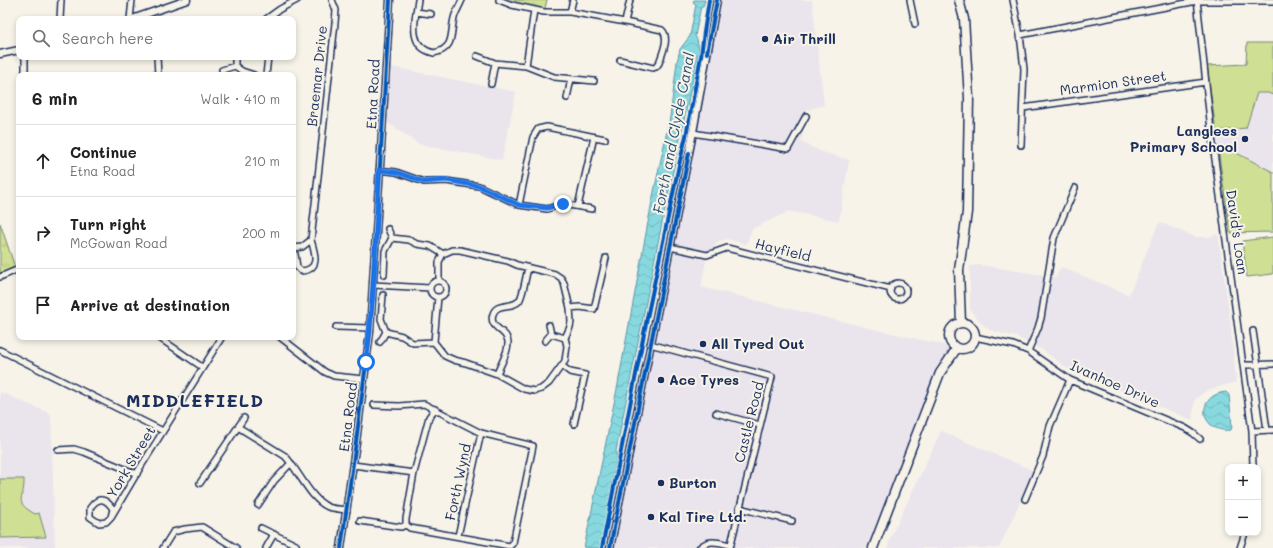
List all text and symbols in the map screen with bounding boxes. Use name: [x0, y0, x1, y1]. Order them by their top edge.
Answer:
search box: [16, 16, 296, 60]
street label: Braemar Drive: [302, 24, 331, 127]
icon: search: [30, 27, 52, 49]
text: Search here: [62, 28, 153, 48]
place label: Air Thrill: [773, 29, 836, 48]
marker: Air Thrill: [760, 34, 770, 44]
water label: Forth and Clyde Canal: [648, 50, 699, 215]
street label: Etna Road: [361, 58, 384, 129]
street label: Marmion Street: [1058, 66, 1167, 99]
text: 6 min: [32, 87, 77, 109]
text: Walk · 410 m: [200, 90, 280, 107]
place label: Langlees Primary School: [1130, 121, 1237, 156]
marker: Langlees Primary School: [1240, 134, 1250, 144]
text: Continue: [70, 142, 137, 162]
icon: ahead: [32, 150, 54, 172]
text: 210 m: [244, 152, 280, 169]
text: Etna Road: [70, 162, 135, 179]
street label: David's Loan: [1222, 188, 1253, 276]
route end: [554, 195, 572, 213]
text: Turn right: [70, 214, 147, 234]
icon: right: [32, 222, 54, 244]
text: 200 m: [242, 224, 280, 241]
street label: Hayfield: [753, 233, 813, 266]
text: McGowan Road: [70, 234, 167, 251]
icon: arrive: [32, 294, 54, 316]
text: Arrive at destination: [70, 295, 230, 315]
place label: All Tyred Out: [711, 334, 804, 353]
marker: All Tyred Out: [698, 339, 708, 349]
route start: [357, 353, 375, 371]
street label: Ivanhoe Drive: [1067, 355, 1163, 412]
place label: Ace Tyres: [669, 370, 739, 389]
marker: Ace Tyres: [656, 375, 666, 385]
street label: Castle Road: [729, 379, 768, 465]
street label: Etna Road: [334, 381, 361, 453]
district label: MIDDLEFIELD: [126, 388, 264, 412]
street label: York Street: [102, 422, 160, 501]
street label: Forth Wynd: [440, 442, 475, 522]
map controls: [1225, 464, 1261, 536]
button: +: [1225, 464, 1261, 500]
place label: Burton: [669, 473, 717, 492]
marker: Burton: [656, 478, 666, 488]
button: −: [1225, 500, 1261, 536]
place label: Kal Tire Ltd.: [659, 507, 747, 526]
marker: Kal Tire Ltd.: [646, 512, 656, 522]

